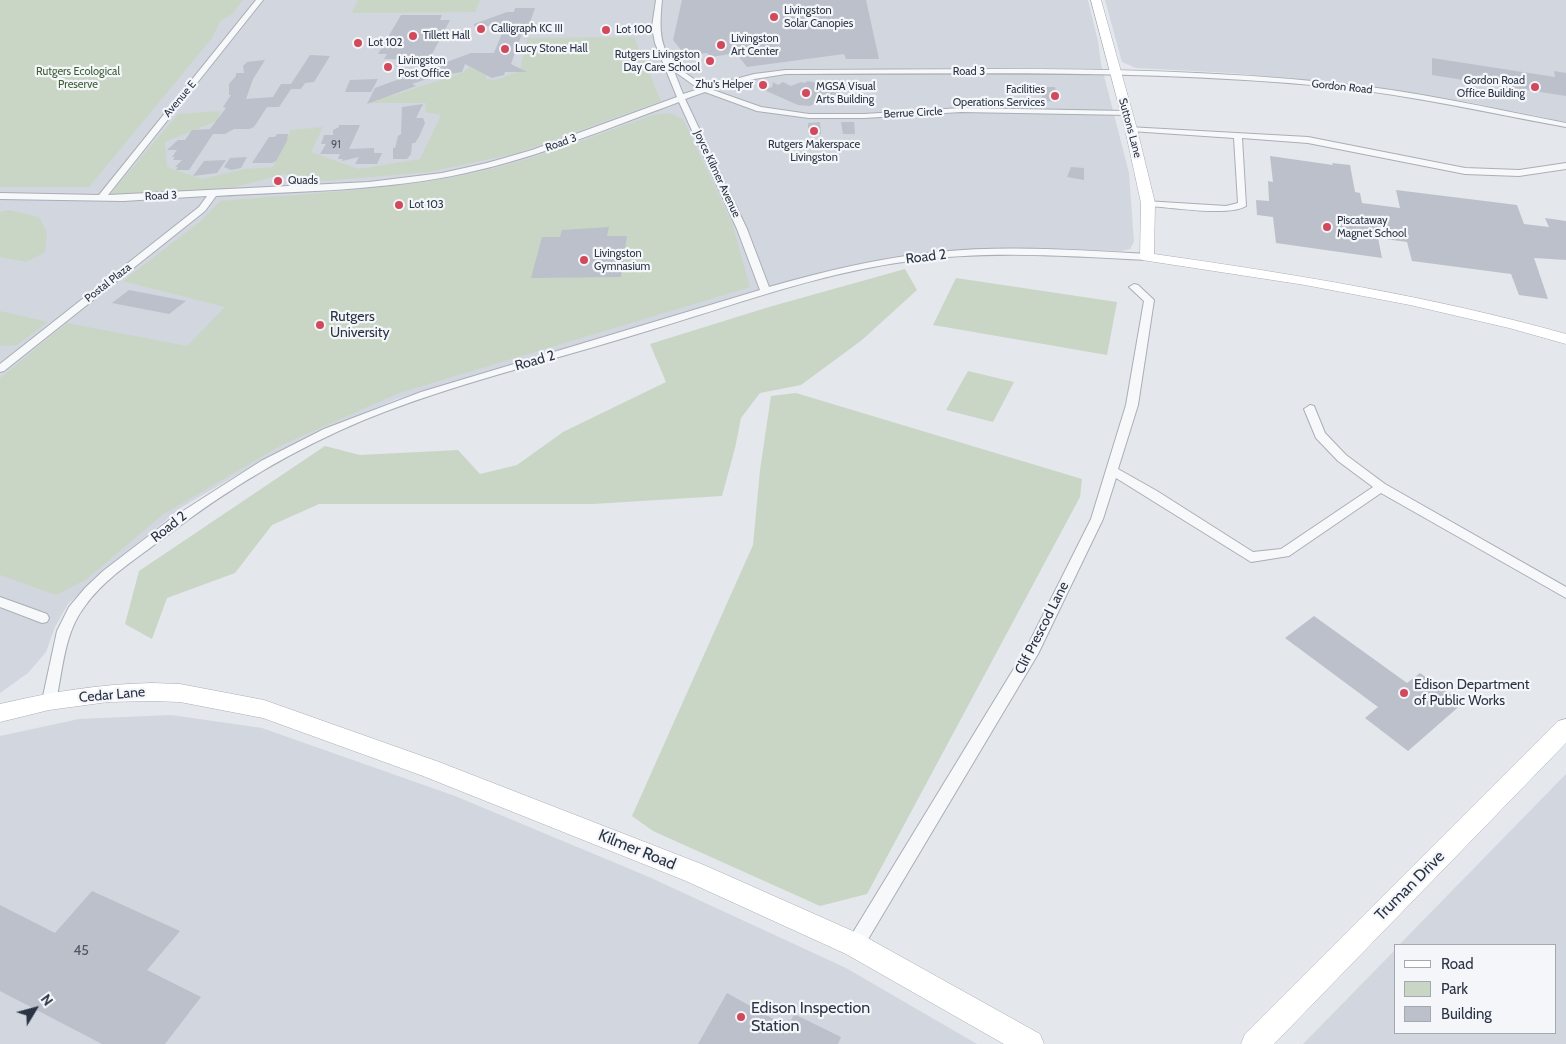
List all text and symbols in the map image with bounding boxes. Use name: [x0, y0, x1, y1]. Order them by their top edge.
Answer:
place label: Livingston Solar Canopies: [784, 4, 853, 30]
marker: Livingston Solar Canopies: [768, 11, 780, 23]
place label: Calligraph KC III: [491, 22, 563, 36]
marker: Calligraph KC III: [475, 23, 487, 35]
place label: Lot 100: [616, 23, 652, 37]
marker: Lot 100: [600, 24, 612, 36]
place label: Tillett Hall: [423, 29, 470, 43]
marker: Tillett Hall: [407, 30, 419, 42]
place label: Livingston Art Center: [731, 32, 779, 58]
place label: Lot 102: [368, 36, 403, 50]
marker: Lot 102: [352, 37, 364, 49]
marker: Livingston Art Center: [715, 39, 727, 51]
place label: Lucy Stone Hall: [515, 42, 588, 56]
marker: Lucy Stone Hall: [499, 43, 511, 55]
place label: Rutgers Livingston Day Care School: [615, 48, 700, 74]
place label: Livingston Post Office: [398, 54, 450, 80]
marker: Rutgers Livingston Day Care School: [704, 55, 716, 67]
marker: Livingston Post Office: [382, 61, 394, 73]
park label: Rutgers Ecological Preserve: [36, 65, 120, 91]
street label: Road 3: [953, 65, 985, 79]
place label: Gordon Road Office Building: [1457, 74, 1525, 100]
street label: Gordon Road: [1311, 77, 1373, 97]
street label: Avenue E: [161, 78, 199, 120]
place label: Zhu's Helper: [695, 78, 753, 92]
marker: Zhu's Helper: [757, 79, 769, 91]
place label: MGSA Visual Arts Building: [816, 80, 876, 106]
marker: Gordon Road Office Building: [1529, 81, 1541, 93]
place label: Facilities Operations Services: [953, 83, 1045, 109]
marker: MGSA Visual Arts Building: [800, 87, 812, 99]
marker: Facilities Operations Services: [1049, 90, 1061, 102]
street label: Suttons Lane: [1116, 97, 1144, 159]
street label: Berrue Circle: [883, 105, 943, 121]
marker: Rutgers Makerspace Livingston: [808, 125, 820, 137]
street label: Joyce Kilmer Avenue: [691, 128, 743, 220]
street label: Road 3: [544, 131, 578, 155]
house number: 91: [331, 138, 341, 152]
place label: Rutgers Makerspace Livingston: [768, 138, 860, 164]
place label: Quads: [288, 174, 318, 188]
marker: Quads: [272, 175, 284, 187]
street label: Road 3: [145, 189, 177, 203]
place label: Lot 103: [409, 198, 444, 212]
marker: Lot 103: [393, 199, 405, 211]
place label: Piscataway Magnet School: [1337, 214, 1407, 240]
marker: Piscataway Magnet School: [1321, 221, 1333, 233]
street label: Road 2: [905, 246, 947, 268]
place label: Livingston Gymnasium: [594, 247, 650, 273]
marker: Livingston Gymnasium: [578, 254, 590, 266]
street label: Postal Plaza: [82, 261, 134, 305]
place label: Rutgers University: [330, 309, 390, 342]
marker: Rutgers University: [314, 319, 326, 331]
street label: Road 2: [513, 347, 557, 375]
street label: Road 2: [148, 508, 190, 546]
street label: Clif Prescod Lane: [1012, 579, 1072, 677]
place label: Edison Department of Public Works: [1414, 677, 1530, 710]
street label: Cedar Lane: [78, 684, 146, 706]
marker: Edison Department of Public Works: [1398, 687, 1410, 699]
street label: Kilmer Road: [595, 826, 679, 874]
street label: Truman Drive: [1371, 847, 1449, 925]
house number: 45: [73, 943, 89, 959]
legend: [1394, 944, 1556, 1034]
text: Road: [1441, 955, 1474, 973]
text: Park: [1441, 980, 1468, 998]
north arrow: [10, 984, 60, 1034]
text: N: [37, 991, 57, 1009]
place label: Edison Inspection Station: [751, 998, 870, 1036]
text: Building: [1441, 1005, 1492, 1023]
marker: Edison Inspection Station: [735, 1011, 747, 1023]

